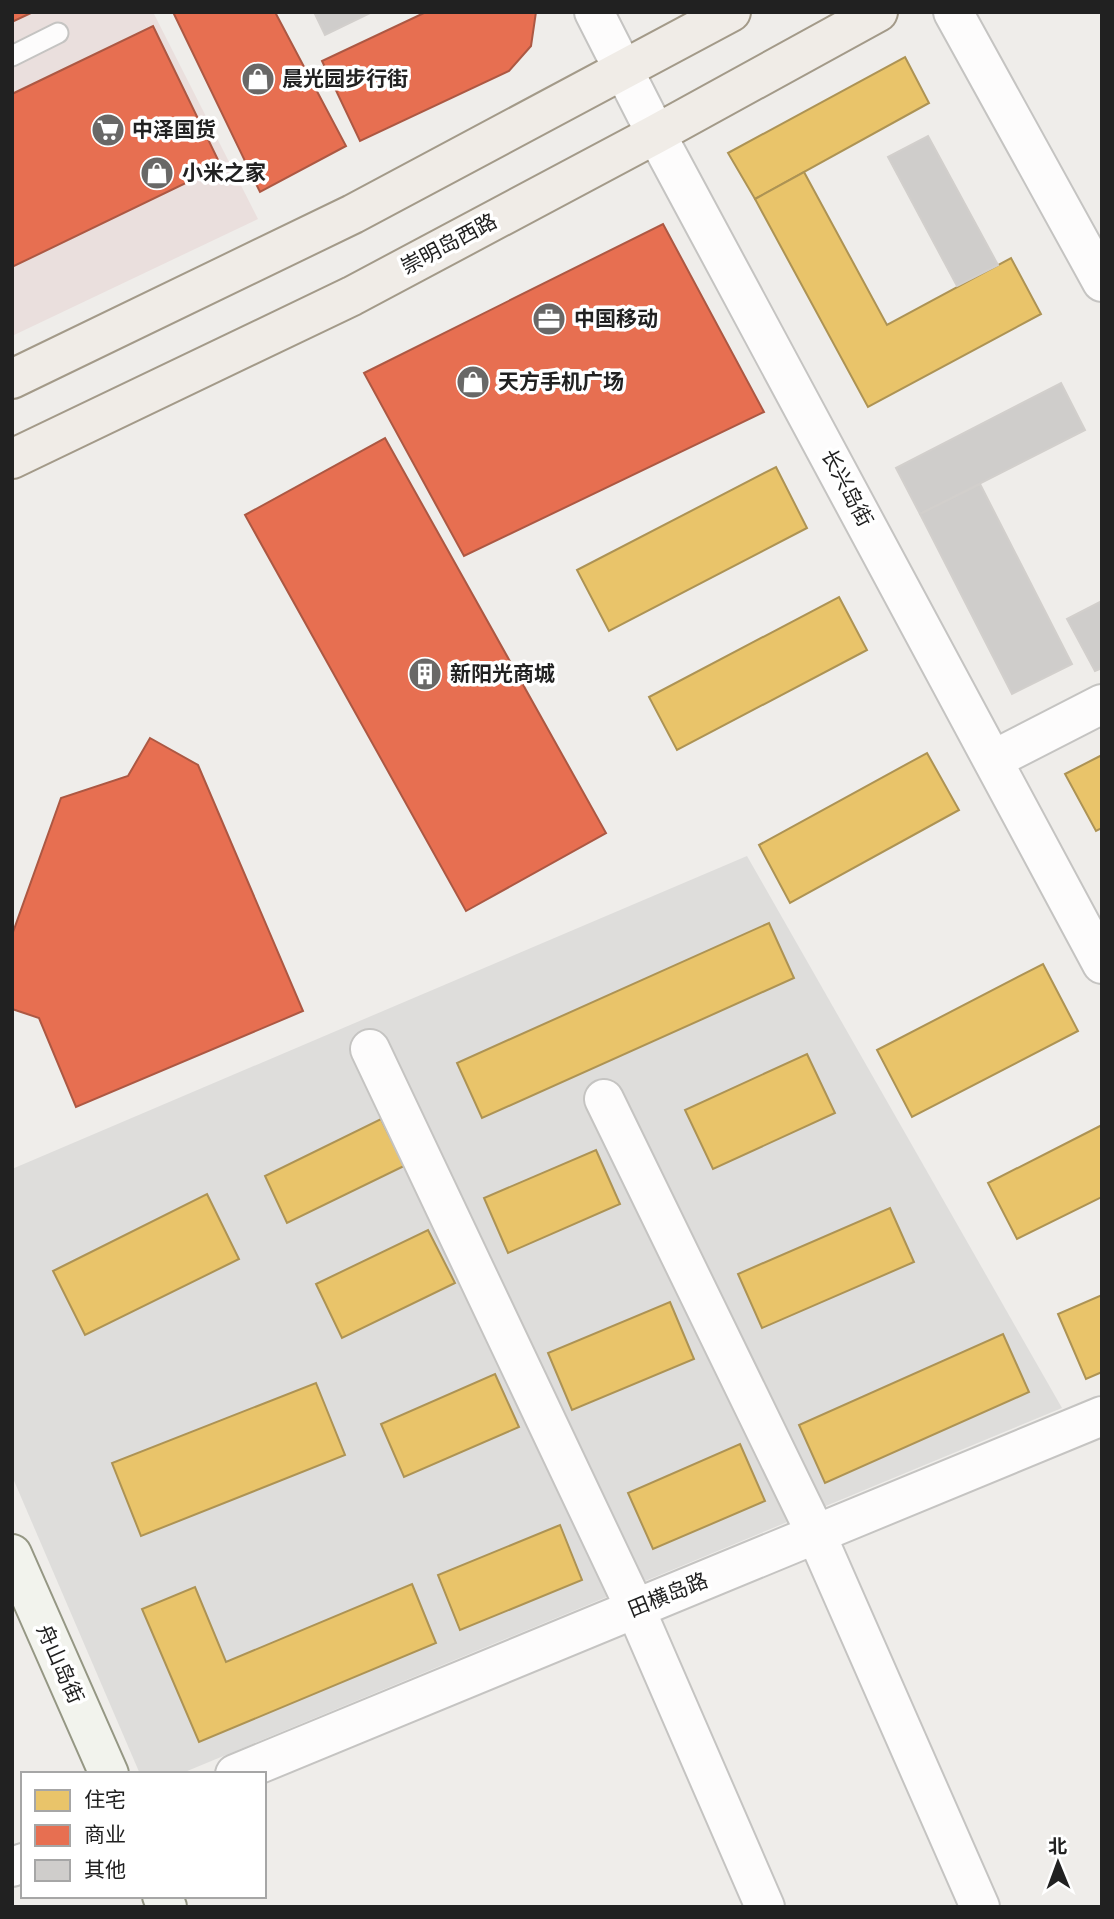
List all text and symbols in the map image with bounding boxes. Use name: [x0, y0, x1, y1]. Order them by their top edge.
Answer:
shop icon: 晨光园步行街: [239, 60, 277, 98]
place label: 晨光园步行街: [282, 67, 408, 92]
supermarket icon: 中泽国货: [89, 111, 127, 149]
place label: 中泽国货: [132, 118, 216, 143]
shop icon: 小米之家: [138, 154, 176, 192]
place label: 小米之家: [182, 161, 266, 186]
street label: 崇明岛西路: [397, 209, 501, 280]
office icon: 中国移动: [530, 300, 568, 338]
place label: 中国移动: [574, 307, 658, 332]
shop icon: 天方手机广场: [454, 363, 492, 401]
place label: 天方手机广场: [498, 370, 624, 395]
street label: 长兴岛街: [816, 445, 877, 531]
building icon: 新阳光商城: [406, 655, 444, 693]
place label: 新阳光商城: [450, 662, 555, 687]
street label: 田横岛路: [625, 1568, 712, 1623]
street label: 舟山岛街: [31, 1621, 88, 1708]
legend: [21, 1772, 266, 1898]
text: 住宅: [84, 1788, 126, 1813]
text: 商业: [84, 1823, 126, 1848]
north arrow: [1023, 1828, 1093, 1898]
text: 北: [1048, 1836, 1067, 1858]
text: 其他: [84, 1858, 126, 1883]

